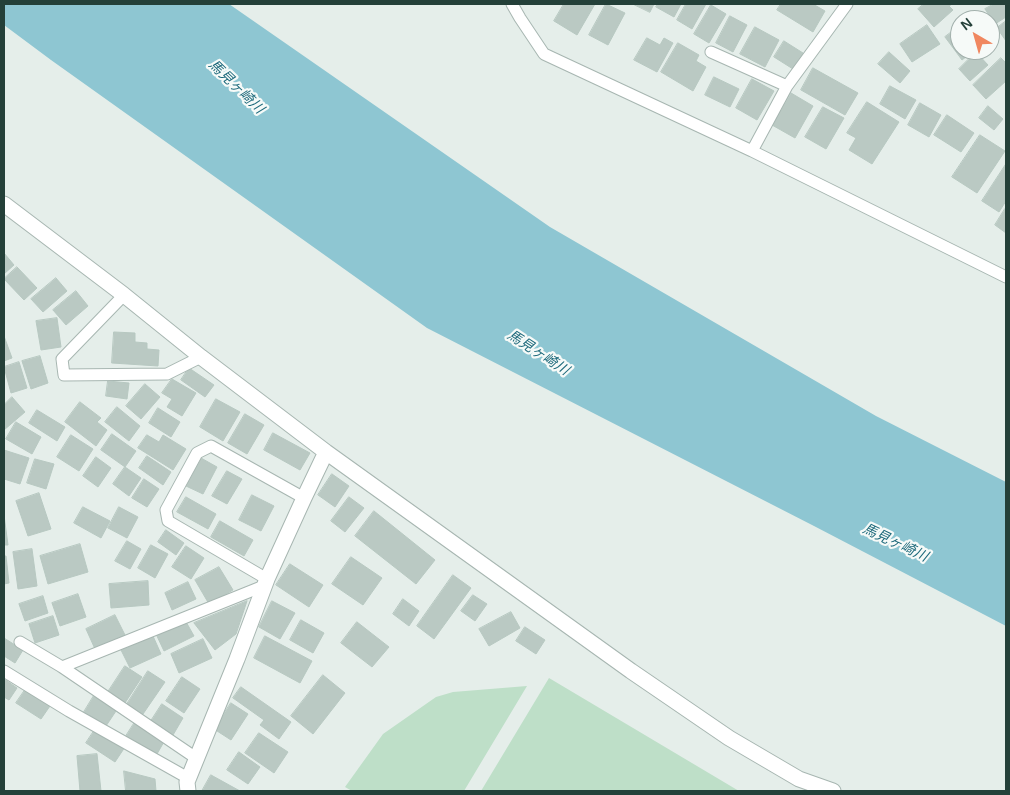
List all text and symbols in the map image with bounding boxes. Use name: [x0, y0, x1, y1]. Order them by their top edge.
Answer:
north arrow: [950, 10, 1000, 60]
text: N: [957, 15, 975, 33]
water label: 馬見ヶ崎川: [205, 57, 267, 117]
water label: 馬見ヶ崎川: [504, 327, 572, 379]
water label: 馬見ヶ崎川: [860, 521, 930, 565]

